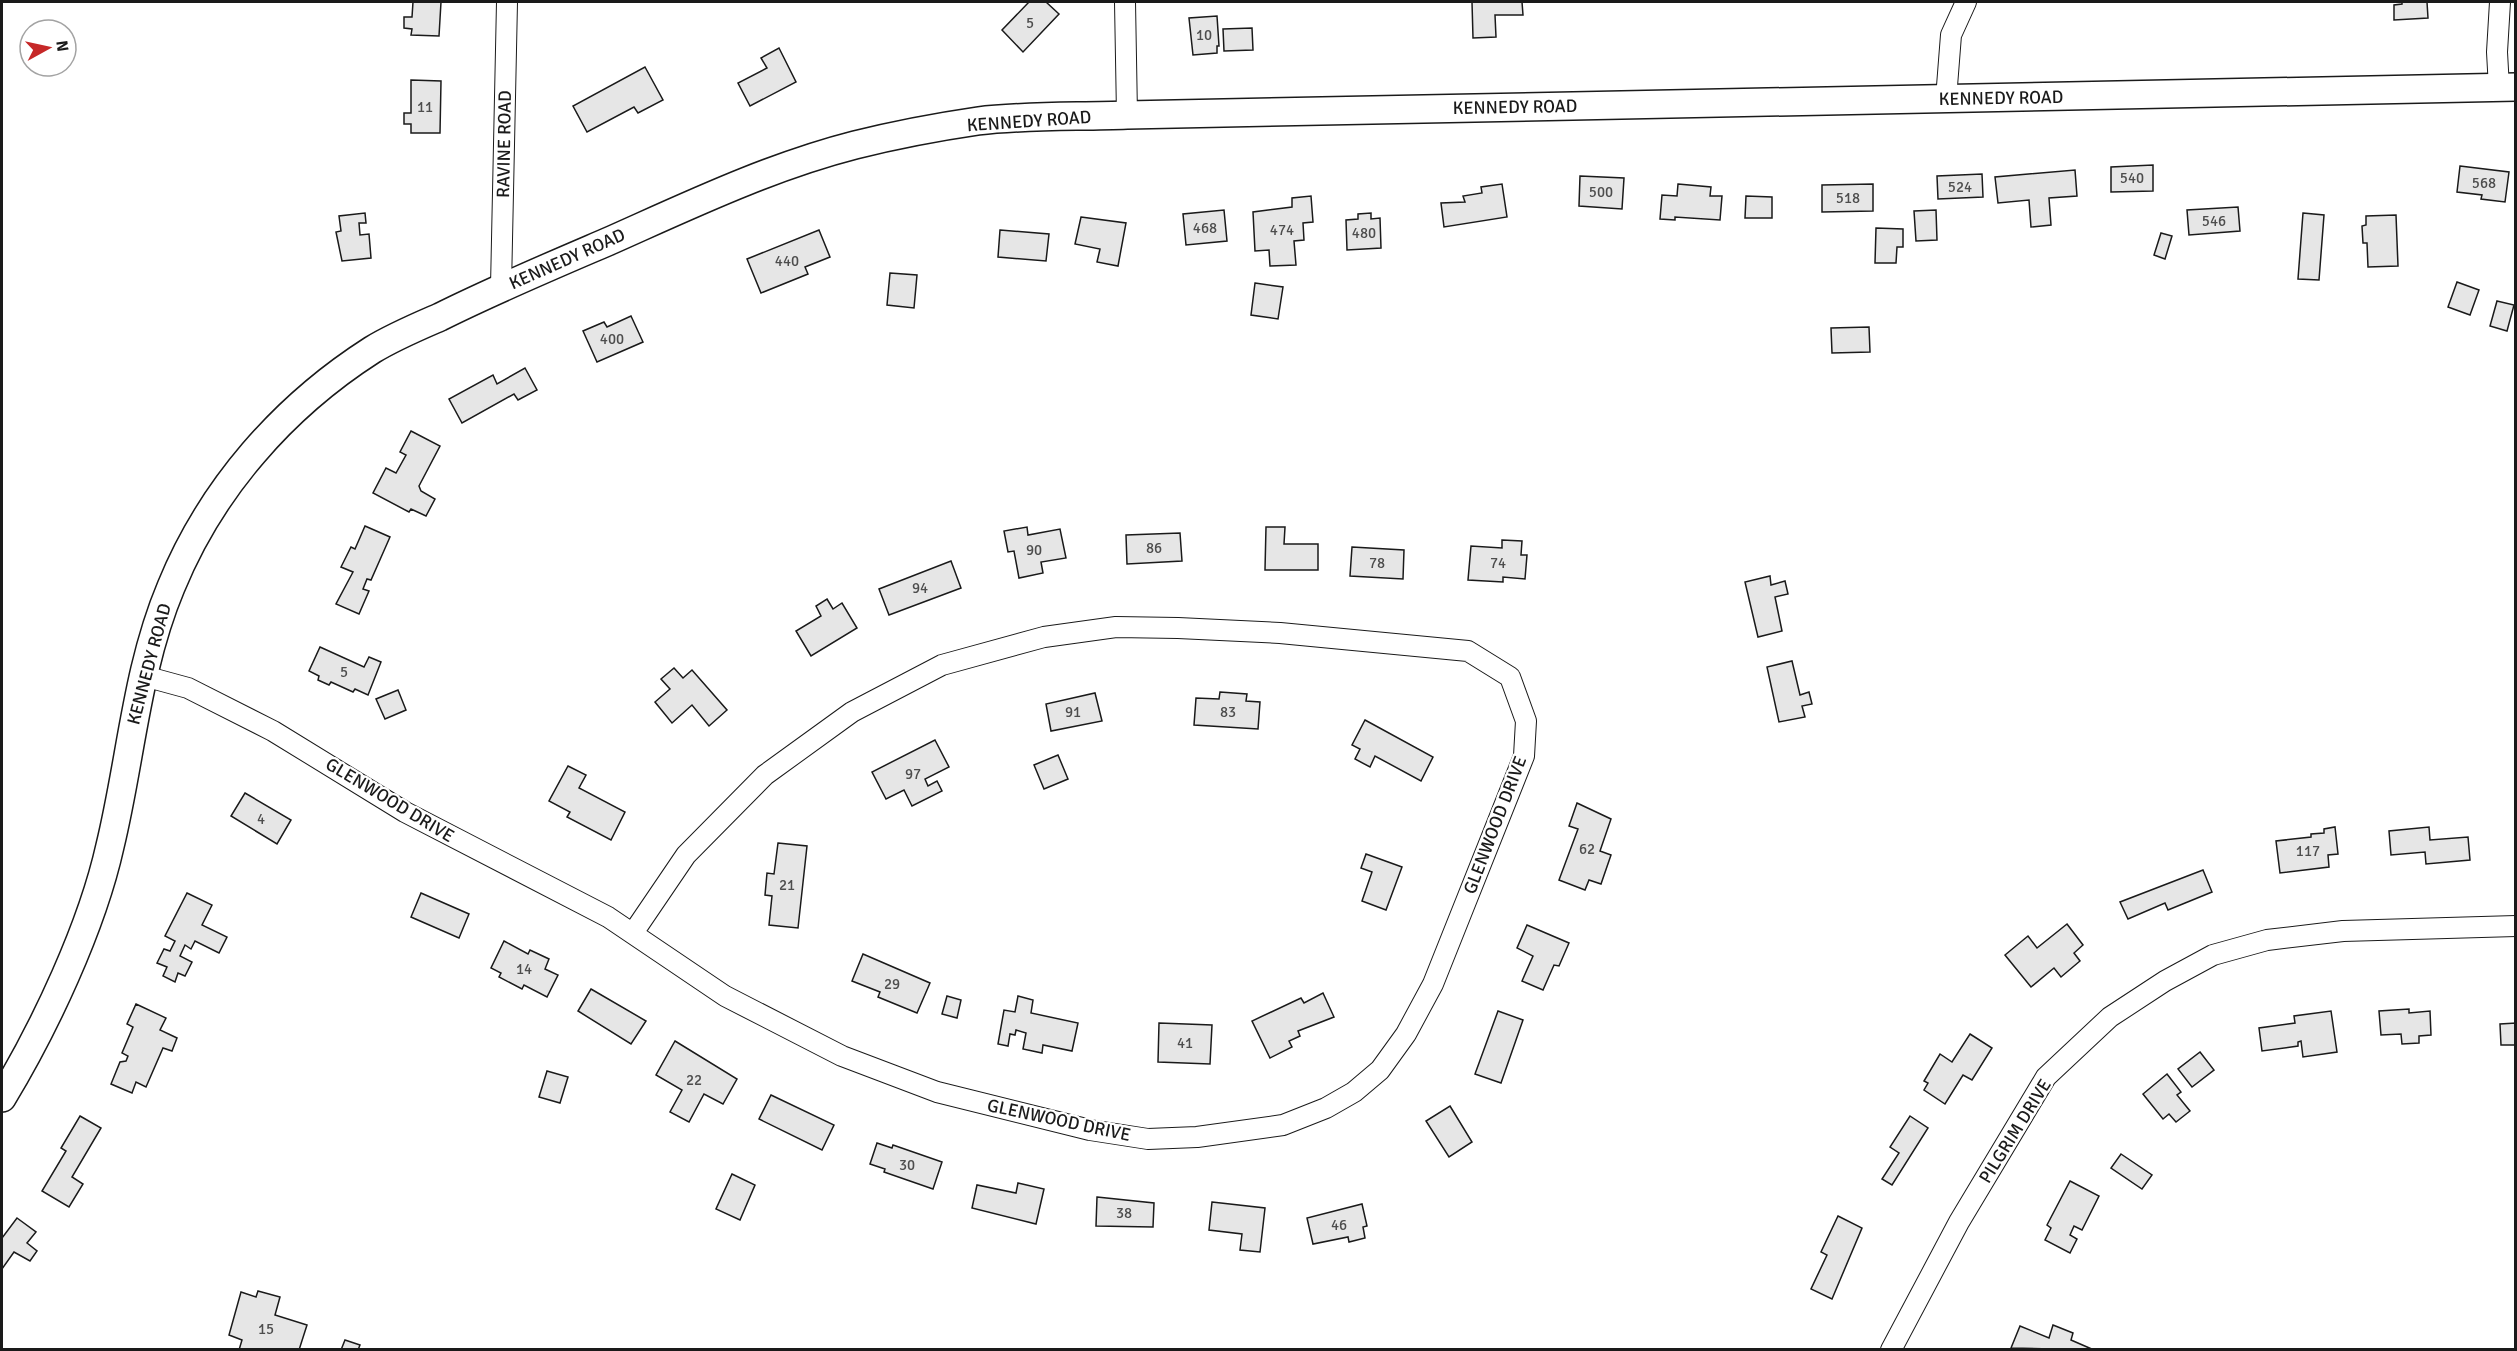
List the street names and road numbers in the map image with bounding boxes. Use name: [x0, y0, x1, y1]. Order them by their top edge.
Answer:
street label: KENNEDY ROAD: [1938, 86, 2064, 110]
street label: RAVINE ROAD: [492, 90, 516, 198]
street label: KENNEDY ROAD: [1452, 95, 1578, 119]
street label: KENNEDY ROAD: [966, 106, 1092, 136]
street label: KENNEDY ROAD: [506, 224, 628, 294]
street label: KENNEDY ROAD: [122, 601, 176, 727]
street label: GLENWOOD DRIVE: [322, 753, 458, 847]
street label: GLENWOOD DRIVE: [1459, 753, 1531, 897]
street label: PILGRIM DRIVE: [1974, 1075, 2056, 1187]
street label: GLENWOOD DRIVE: [985, 1094, 1133, 1146]

